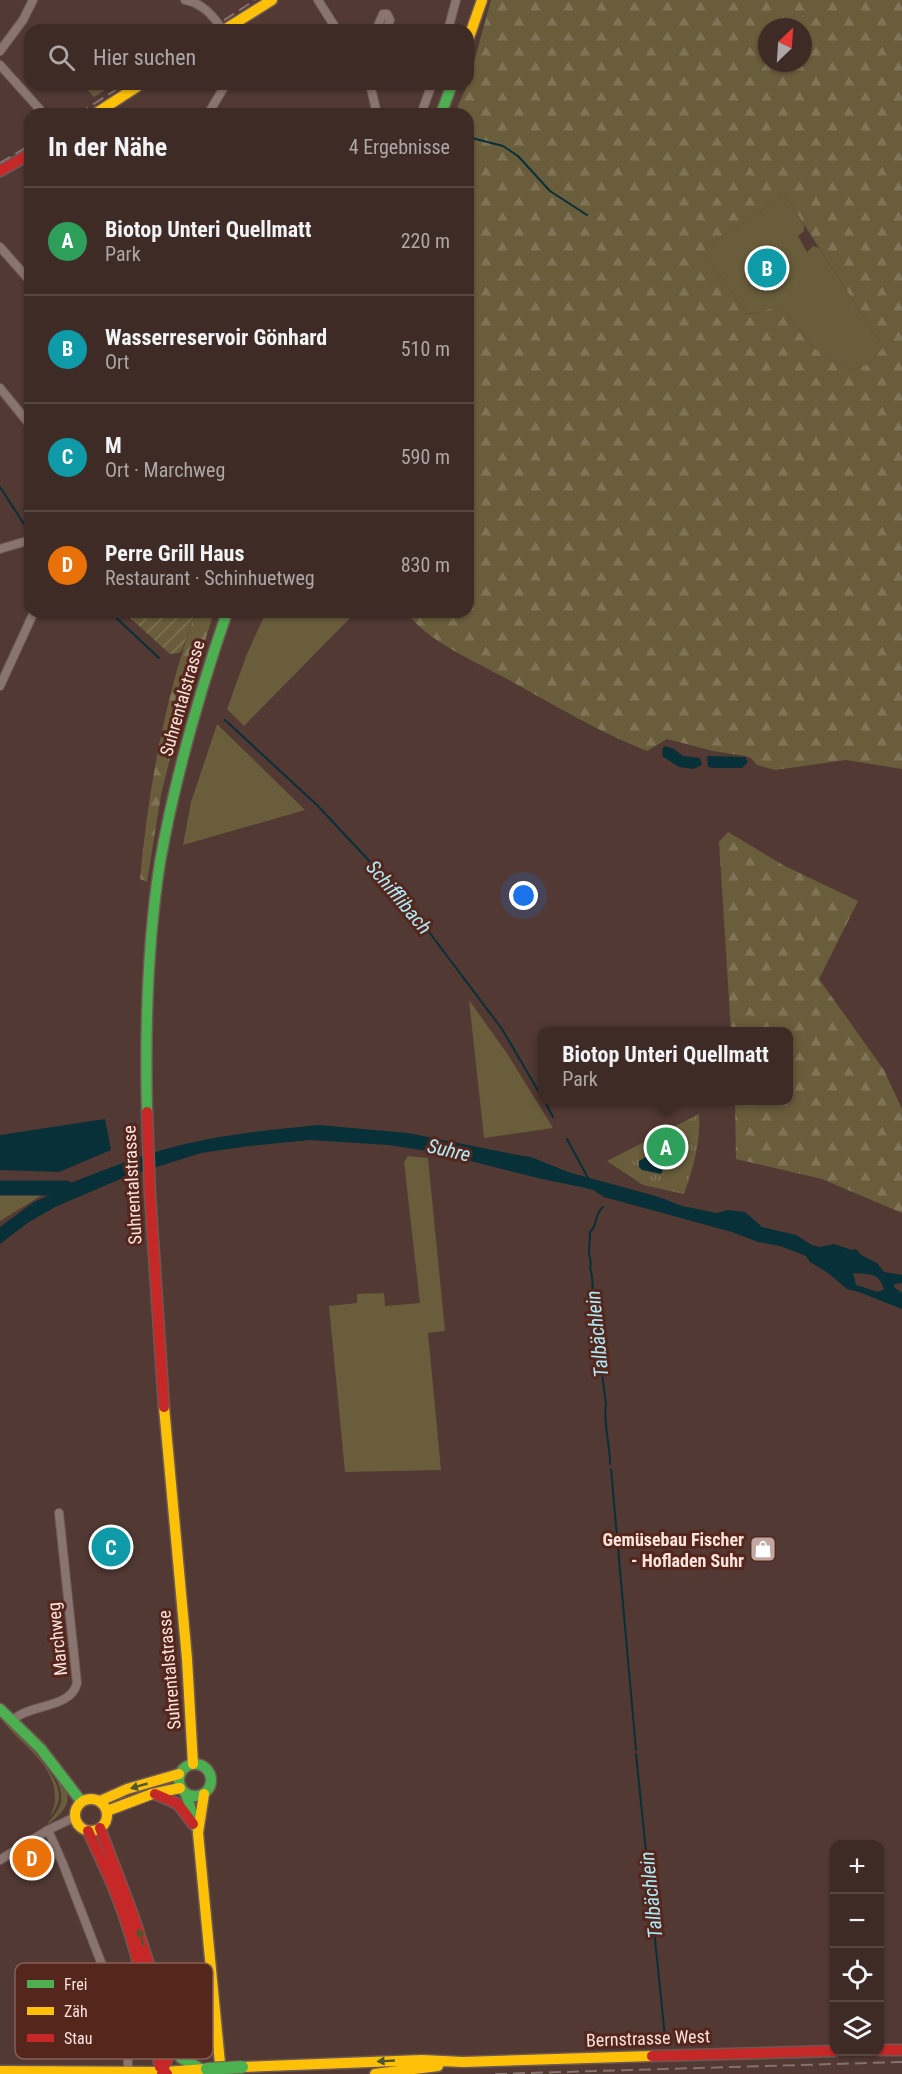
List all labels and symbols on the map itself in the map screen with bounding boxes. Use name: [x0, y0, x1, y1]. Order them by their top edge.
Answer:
north arrow: [758, 18, 812, 72]
pin: B: [748, 246, 786, 290]
street label: Suhrentalstrasse: [155, 638, 209, 758]
water label: Schifflibach: [361, 855, 437, 939]
your location: [509, 881, 538, 910]
pin: A: [646, 1124, 686, 1170]
street label: Suhrentalstrasse: [118, 1125, 146, 1245]
water label: Suhre: [425, 1133, 473, 1167]
water label: Talbächlein: [581, 1289, 613, 1379]
pin: C: [92, 1524, 130, 1570]
place label: Gemüsebau Fischer - Hofladen Suhr: [602, 1529, 744, 1571]
shop icon: Gemüsebau Fischer - Hofladen Suhr: [748, 1534, 778, 1564]
street label: Marchweg: [43, 1601, 71, 1677]
street label: Suhrentalstrasse: [153, 1610, 185, 1730]
one-way arrow: [130, 1782, 148, 1791]
pin: D: [12, 1836, 51, 1880]
water label: Talbächlein: [635, 1850, 667, 1940]
one-way arrow: [136, 1928, 145, 1946]
legend: [15, 1963, 213, 2059]
text: Frei: [64, 1975, 87, 1994]
text: Zäh: [64, 2002, 88, 2021]
street label: Bernstrasse West: [586, 2025, 710, 2051]
text: Stau: [64, 2029, 92, 2048]
one-way arrow: [377, 2057, 396, 2066]

